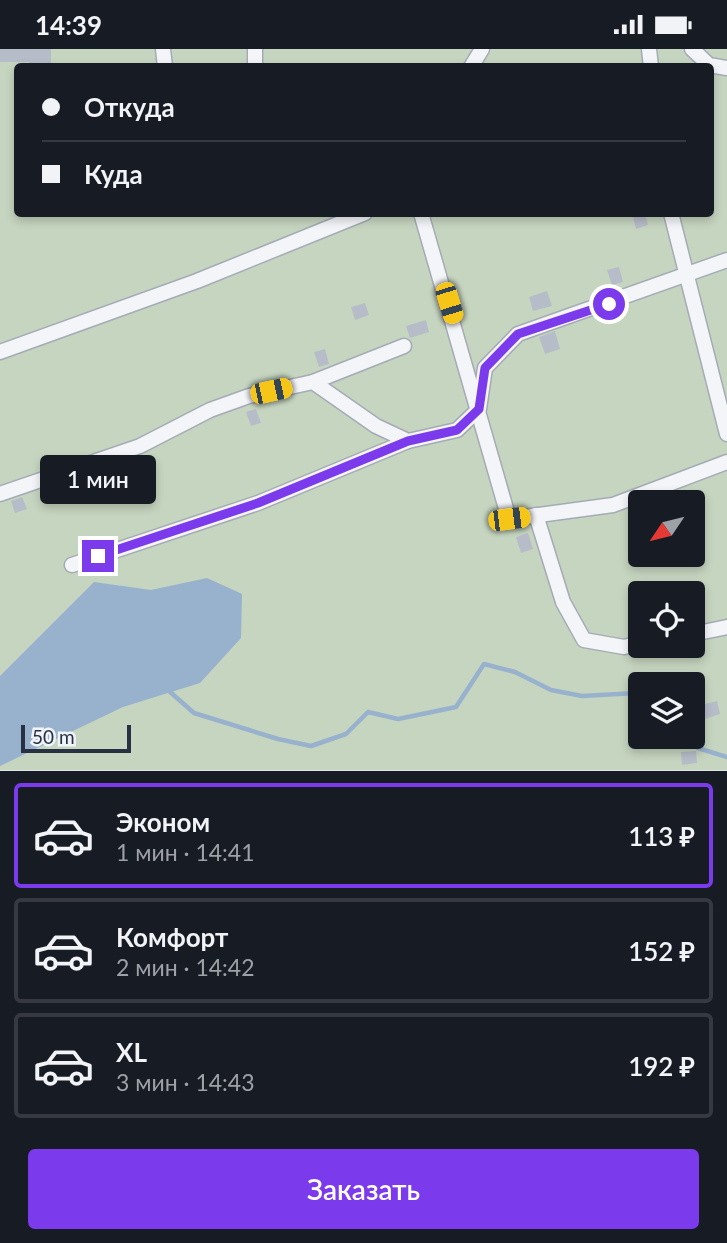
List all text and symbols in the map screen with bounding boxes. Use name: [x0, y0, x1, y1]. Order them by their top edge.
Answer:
text: 14:39: [35, 9, 102, 41]
text: Откуда: [84, 91, 175, 123]
text: Куда: [84, 158, 143, 190]
car: [433, 280, 466, 326]
route start: [593, 288, 625, 320]
car: [249, 376, 294, 406]
callout: 1 мин: [40, 455, 156, 503]
text: 1 мин: [67, 465, 129, 493]
north arrow: [628, 490, 705, 567]
map controls: [628, 490, 705, 749]
car: [487, 506, 532, 532]
route end: [82, 540, 114, 572]
button: locate: [628, 581, 705, 658]
button: layers: [628, 672, 705, 749]
scale bar: [21, 722, 131, 753]
text: 50 m: [32, 725, 75, 748]
icon: car: [32, 804, 95, 867]
text: Эконом: [116, 806, 210, 838]
text: 113 ₽: [628, 820, 695, 852]
text: 1 мин · 14:41: [116, 838, 255, 866]
icon: car: [32, 919, 95, 982]
text: Комфорт: [116, 921, 228, 953]
text: 152 ₽: [628, 935, 695, 967]
text: 2 мин · 14:42: [116, 953, 255, 981]
icon: car: [32, 1034, 95, 1097]
text: XL: [116, 1036, 147, 1068]
text: 192 ₽: [628, 1050, 695, 1082]
text: 3 мин · 14:43: [116, 1068, 255, 1096]
button: Заказать: [28, 1149, 699, 1229]

